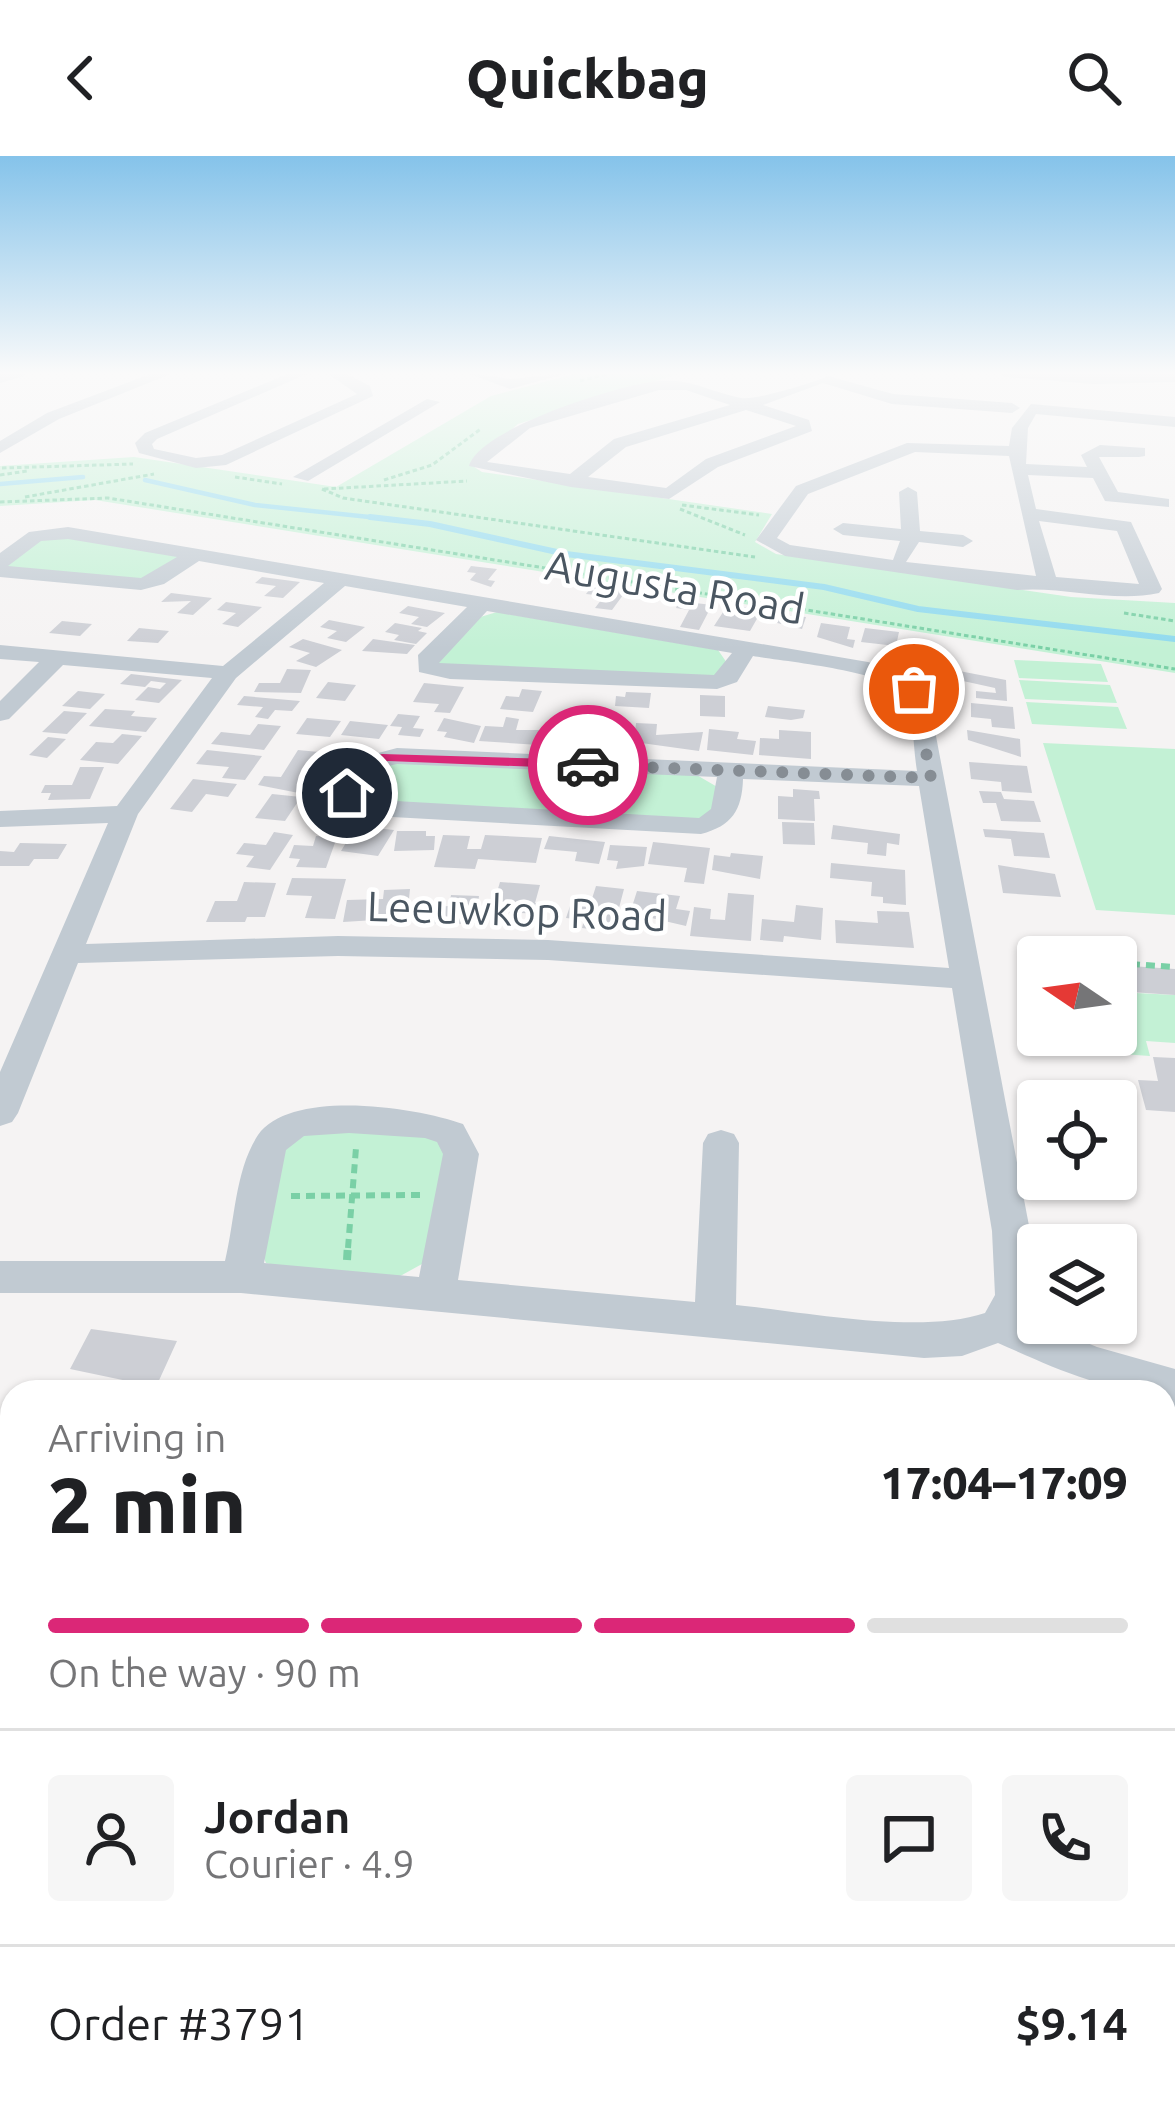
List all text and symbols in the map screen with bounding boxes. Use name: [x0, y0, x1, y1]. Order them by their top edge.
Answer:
icon: back: [48, 45, 114, 111]
icon: search: [1061, 45, 1127, 111]
text: Quickbag: [466, 48, 709, 108]
street label: Augusta Road: [542, 541, 808, 632]
pin: [863, 638, 965, 740]
icon: bag: [881, 656, 947, 722]
courier: [528, 705, 648, 825]
icon: car: [555, 732, 621, 798]
pin: [296, 742, 398, 844]
icon: home: [314, 760, 380, 826]
street label: Leeuwkop Road: [366, 882, 668, 939]
north arrow: [1017, 936, 1137, 1056]
map controls: [1017, 936, 1137, 1344]
button: locate: [1017, 1080, 1137, 1200]
button: layers: [1017, 1224, 1137, 1344]
text: Arriving in: [48, 1416, 226, 1459]
text: 17:04–17:09: [880, 1457, 1128, 1508]
text: 2 min: [48, 1460, 246, 1548]
text: On the way · 90 m: [48, 1651, 361, 1694]
button: person: [48, 1775, 174, 1901]
button: chat: [846, 1775, 972, 1901]
button: phone: [1002, 1775, 1128, 1901]
text: Jordan: [204, 1791, 350, 1842]
text: Courier · 4.9: [204, 1842, 415, 1885]
text: Order #3791: [48, 1998, 310, 2049]
text: $9.14: [1015, 1998, 1128, 2049]

